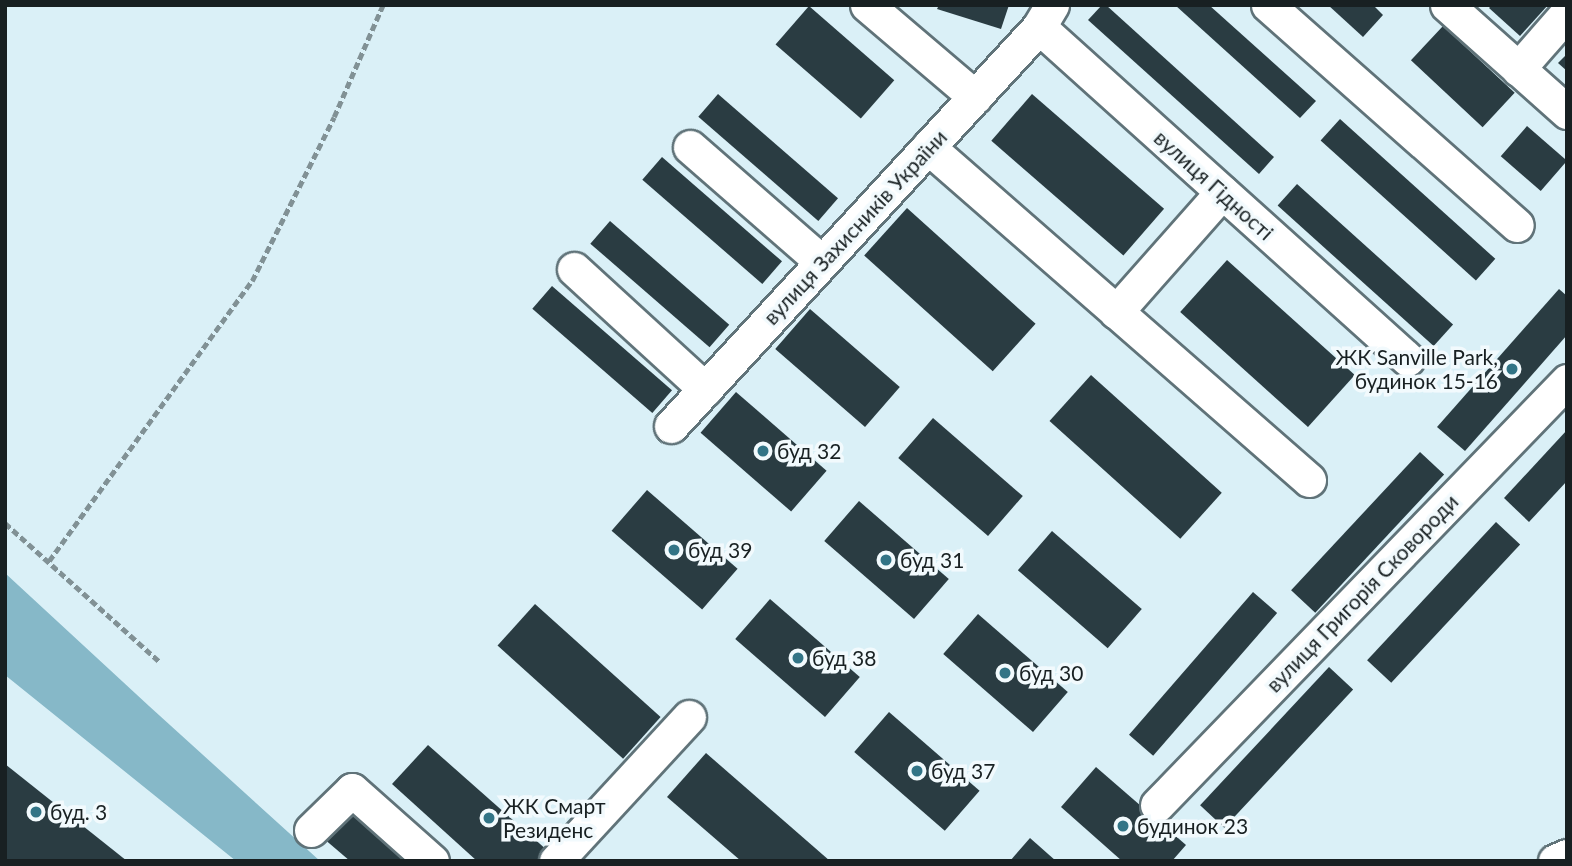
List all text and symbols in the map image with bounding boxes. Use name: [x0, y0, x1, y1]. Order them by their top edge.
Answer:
street label: вулиця Захисників України: [758, 124, 952, 330]
street label: вулиця Гідності: [1149, 125, 1279, 245]
place label: ЖК Sanville Park, будинок 15-16: [1336, 344, 1498, 394]
marker: ЖК Sanville Park, будинок 15-16: [1504, 361, 1520, 377]
place label: буд 32: [777, 438, 841, 464]
marker: буд 32: [755, 443, 771, 459]
street label: вулиця Григорія Сковороди: [1261, 489, 1463, 697]
place label: буд 39: [688, 537, 752, 563]
marker: буд 39: [666, 542, 682, 558]
place label: буд 31: [900, 547, 964, 573]
marker: буд 31: [878, 552, 894, 568]
place label: буд 38: [812, 645, 876, 671]
marker: буд 38: [790, 650, 806, 666]
place label: буд 30: [1019, 660, 1083, 686]
marker: буд 30: [997, 665, 1013, 681]
place label: буд 37: [931, 758, 995, 784]
marker: буд 37: [909, 763, 925, 779]
place label: ЖК Смарт Резиденс: [503, 793, 606, 843]
place label: буд. 3: [50, 799, 107, 825]
marker: буд. 3: [28, 804, 44, 820]
marker: ЖК Смарт Резиденс: [481, 810, 497, 826]
place label: будинок 23: [1137, 813, 1248, 839]
marker: будинок 23: [1115, 818, 1131, 834]

